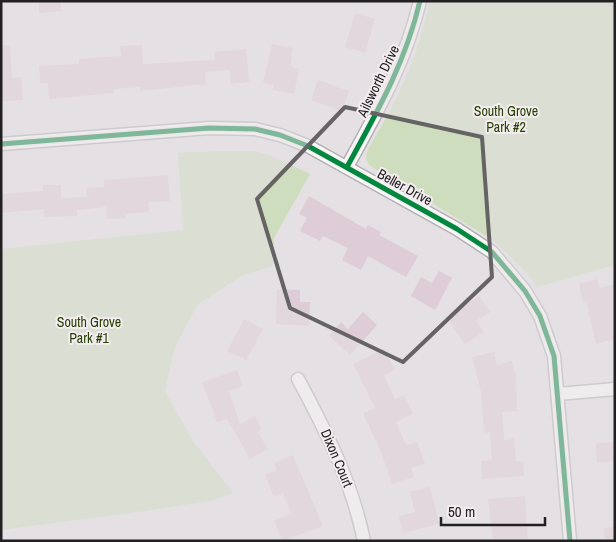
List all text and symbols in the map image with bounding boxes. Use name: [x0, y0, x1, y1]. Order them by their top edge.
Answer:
street label: Ailsworth Drive: [352, 42, 403, 121]
park label: South Grove Park #2: [474, 102, 538, 136]
street label: Beller Drive: [374, 165, 436, 209]
park label: South Grove Park #1: [57, 313, 121, 347]
street label: Dixon Court: [317, 426, 357, 490]
scale bar: [441, 494, 545, 526]
text: 50 m: [448, 501, 475, 522]

